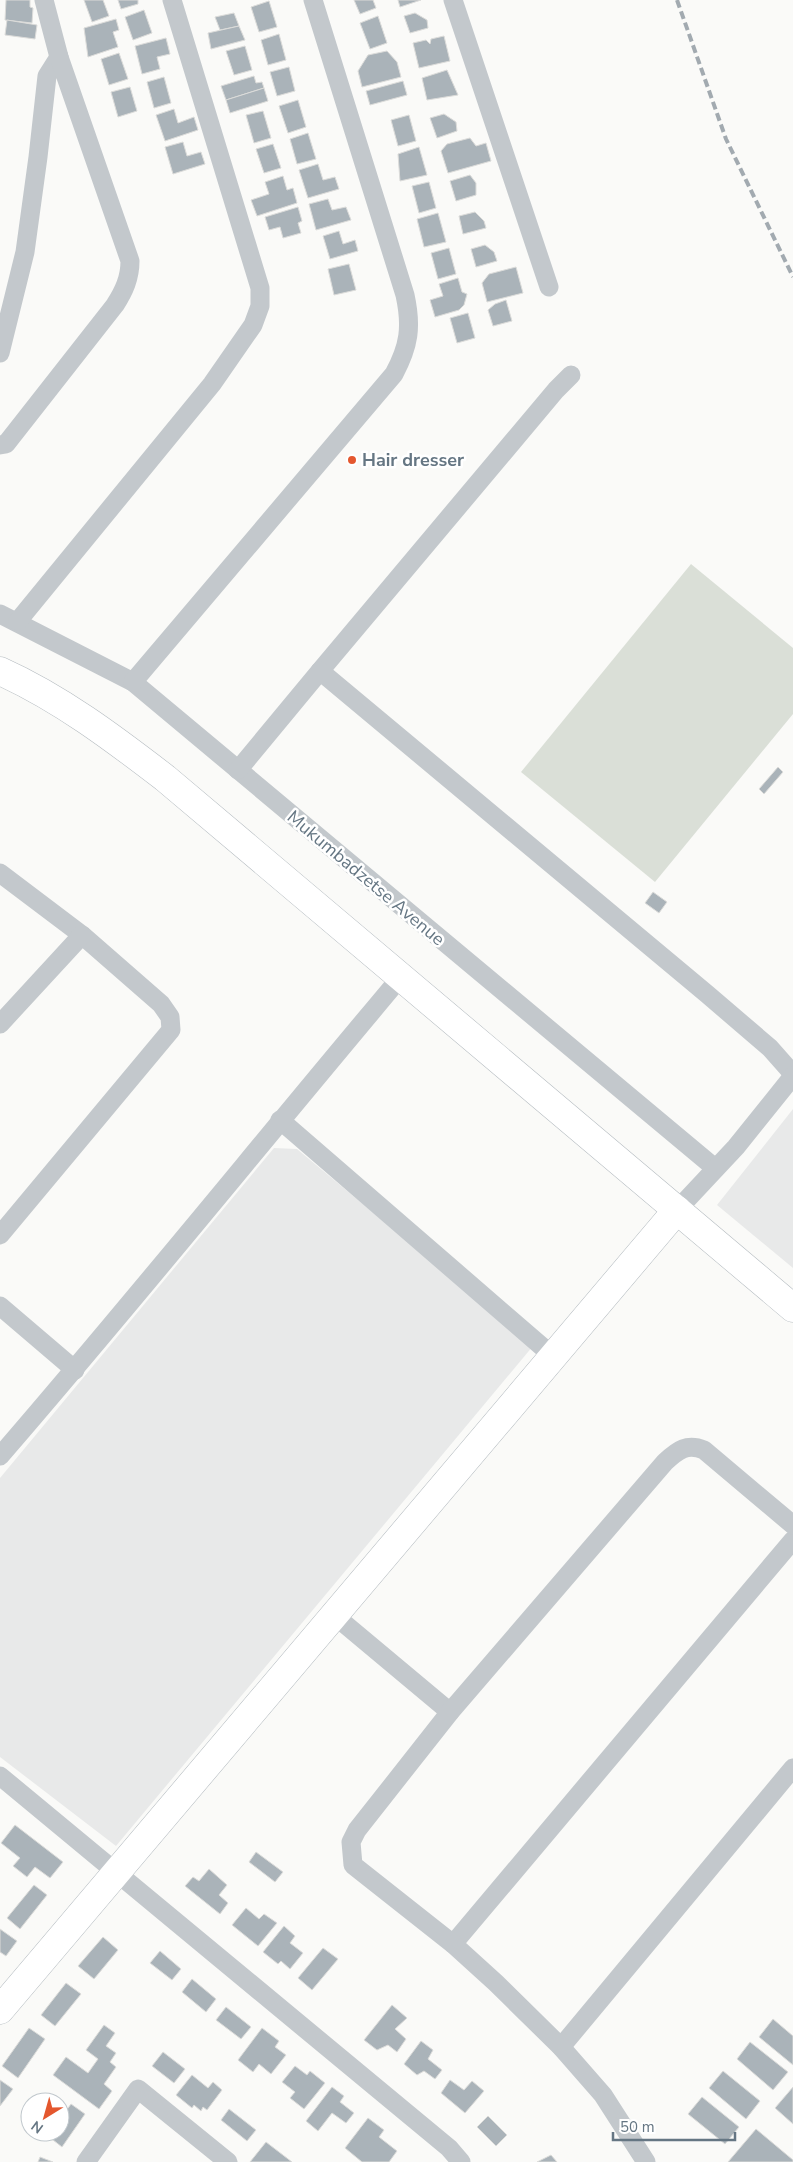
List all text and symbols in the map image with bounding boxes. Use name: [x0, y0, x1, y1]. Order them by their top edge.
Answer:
place label: Hair dresser: [362, 448, 464, 472]
marker: Hair dresser: [346, 454, 358, 466]
street label: Mukumbadzetse Avenue: [282, 805, 450, 951]
north arrow: [20, 2092, 70, 2142]
scale bar: [613, 2110, 736, 2142]
text: N: [28, 2116, 47, 2138]
text: 50 m: [620, 2117, 655, 2137]

